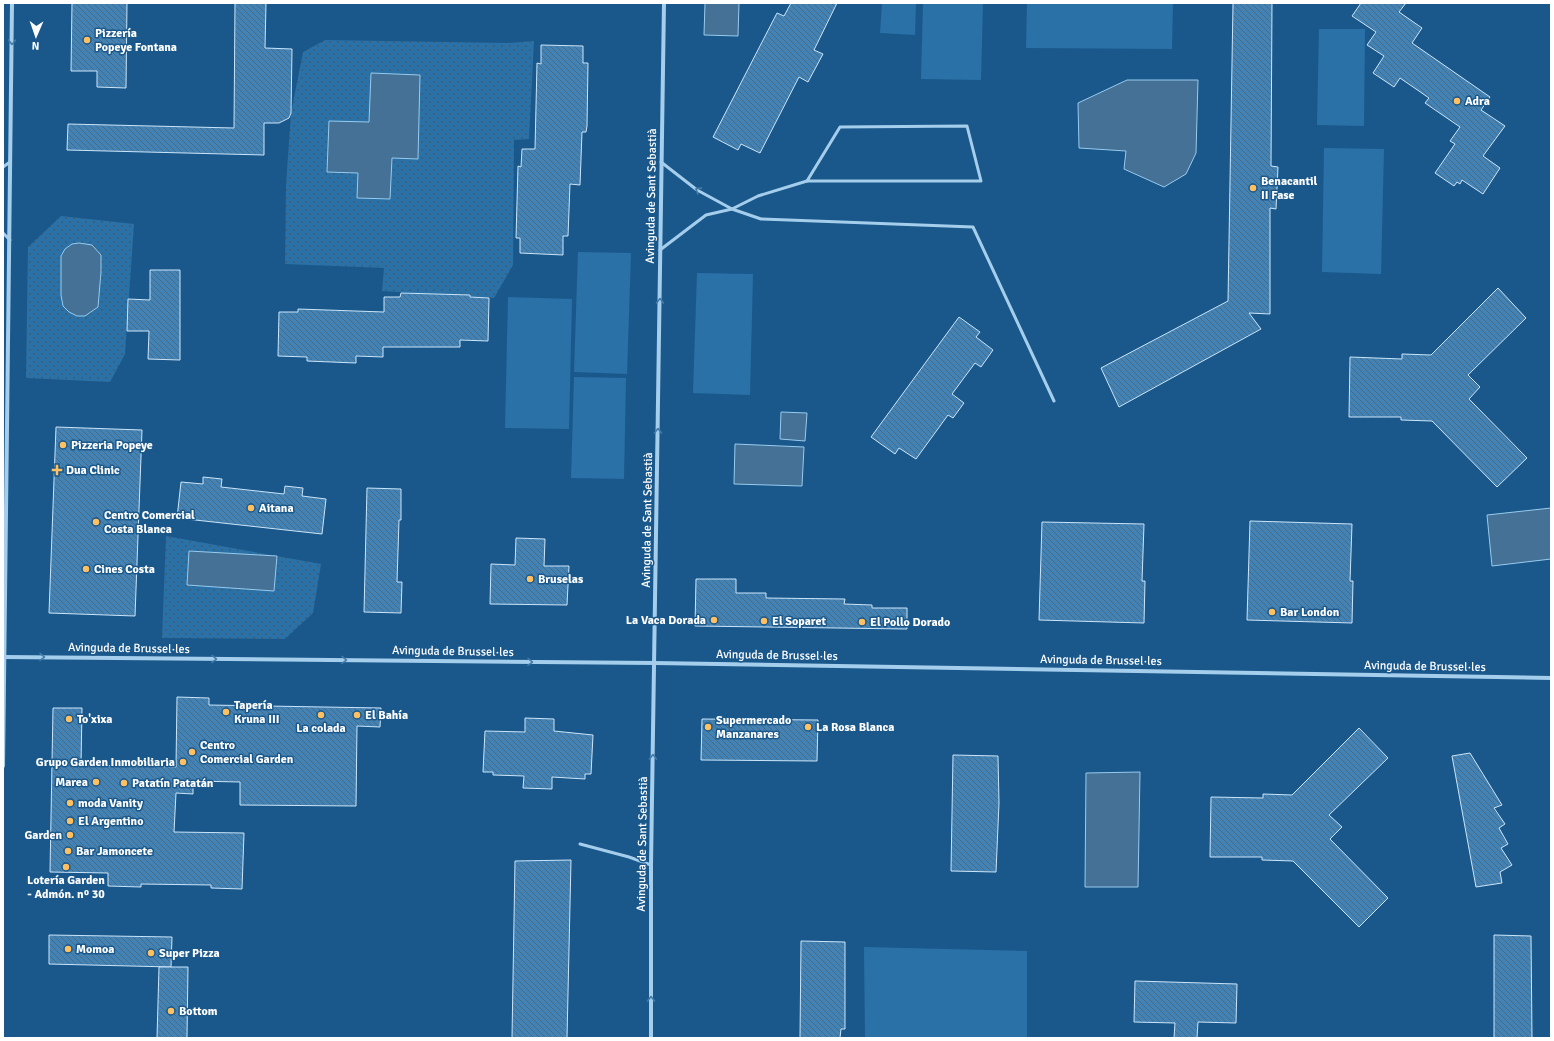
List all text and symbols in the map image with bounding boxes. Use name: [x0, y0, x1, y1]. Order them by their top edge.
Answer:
north arrow: [16, 16, 56, 56]
place label: Pizzería Popeye Fontana: [95, 26, 177, 55]
marker: Pizzería Popeye Fontana: [82, 35, 92, 45]
one-way arrow: [8, 39, 16, 45]
text: N: [32, 39, 40, 52]
place label: Adra: [1465, 94, 1490, 109]
marker: Adra: [1452, 96, 1462, 106]
street label: Avinguda de Sant Sebastià: [643, 128, 660, 264]
place label: Benacantil II Fase: [1261, 174, 1317, 203]
marker: Benacantil II Fase: [1248, 183, 1258, 193]
one-way arrow: [695, 187, 702, 195]
one-way arrow: [656, 298, 664, 304]
one-way arrow: [654, 428, 662, 434]
place label: Pizzeria Popeye: [71, 438, 153, 453]
marker: Pizzeria Popeye: [58, 440, 68, 450]
street label: Avinguda de Sant Sebastià: [639, 452, 656, 588]
place label: Dua Clinic: [66, 463, 120, 478]
marker: Dua Clinic: [51, 464, 63, 476]
place label: Aitana: [259, 501, 294, 516]
marker: Aitana: [246, 503, 256, 513]
place label: Centro Comercial Costa Blanca: [104, 508, 195, 537]
marker: Centro Comercial Costa Blanca: [91, 517, 101, 527]
place label: Cines Costa: [94, 562, 155, 577]
marker: Cines Costa: [81, 564, 91, 574]
place label: Bruselas: [538, 572, 584, 587]
marker: Bruselas: [525, 574, 535, 584]
place label: Bar London: [1280, 605, 1340, 620]
marker: Bar London: [1267, 607, 1277, 617]
place label: La Vaca Dorada: [626, 613, 706, 628]
place label: El Soparet: [772, 614, 826, 629]
marker: La Vaca Dorada: [709, 615, 719, 625]
place label: El Pollo Dorado: [870, 615, 950, 630]
marker: El Soparet: [759, 616, 769, 626]
marker: El Pollo Dorado: [857, 617, 867, 627]
street label: Avinguda de Brussel·les: [68, 640, 190, 657]
street label: Avinguda de Brussel·les: [392, 643, 514, 660]
street label: Avinguda de Brussel·les: [716, 647, 838, 664]
street label: Avinguda de Brussel·les: [1040, 652, 1162, 669]
one-way arrow: [39, 653, 45, 661]
one-way arrow: [211, 655, 217, 663]
one-way arrow: [341, 656, 347, 664]
one-way arrow: [527, 658, 533, 666]
street label: Avinguda de Brussel·les: [1364, 658, 1486, 675]
place label: Tapería Kruna III: [234, 698, 280, 727]
marker: Tapería Kruna III: [221, 707, 231, 717]
place label: El Bahía: [365, 708, 408, 723]
marker: La colada: [316, 710, 326, 720]
marker: El Bahía: [352, 710, 362, 720]
place label: To'xixa: [77, 712, 112, 727]
place label: Supermercado Manzanares: [716, 713, 791, 742]
marker: To'xixa: [64, 714, 74, 724]
place label: La Rosa Blanca: [816, 720, 894, 735]
place label: La colada: [296, 721, 346, 736]
marker: Supermercado Manzanares: [703, 722, 713, 732]
marker: La Rosa Blanca: [803, 722, 813, 732]
place label: Centro Comercial Garden: [200, 738, 294, 767]
marker: Centro Comercial Garden: [187, 747, 197, 757]
one-way arrow: [649, 754, 657, 760]
place label: Grupo Garden Inmobiliaria: [36, 755, 175, 770]
marker: Grupo Garden Inmobiliaria: [178, 757, 188, 767]
place label: Marea: [55, 775, 88, 790]
place label: Patatín Patatán: [132, 776, 214, 791]
street label: Avinguda de Sant Sebastià: [634, 776, 651, 912]
marker: Marea: [91, 777, 101, 787]
marker: Patatín Patatán: [119, 778, 129, 788]
place label: moda Vanity: [78, 796, 143, 811]
marker: moda Vanity: [65, 798, 75, 808]
place label: El Argentino: [78, 814, 143, 829]
marker: El Argentino: [65, 816, 75, 826]
place label: Garden: [24, 828, 62, 843]
marker: Garden: [65, 830, 75, 840]
place label: Bar Jamoncete: [76, 844, 153, 859]
marker: Bar Jamoncete: [63, 846, 73, 856]
marker: Lotería Garden - Admón. nº 30: [61, 862, 71, 872]
place label: Lotería Garden - Admón. nº 30: [27, 873, 105, 902]
place label: Momoa: [76, 942, 114, 957]
marker: Momoa: [63, 944, 73, 954]
place label: Super Pizza: [159, 946, 220, 961]
marker: Super Pizza: [146, 948, 156, 958]
one-way arrow: [647, 996, 655, 1002]
place label: Bottom: [179, 1004, 218, 1019]
marker: Bottom: [166, 1006, 176, 1016]

